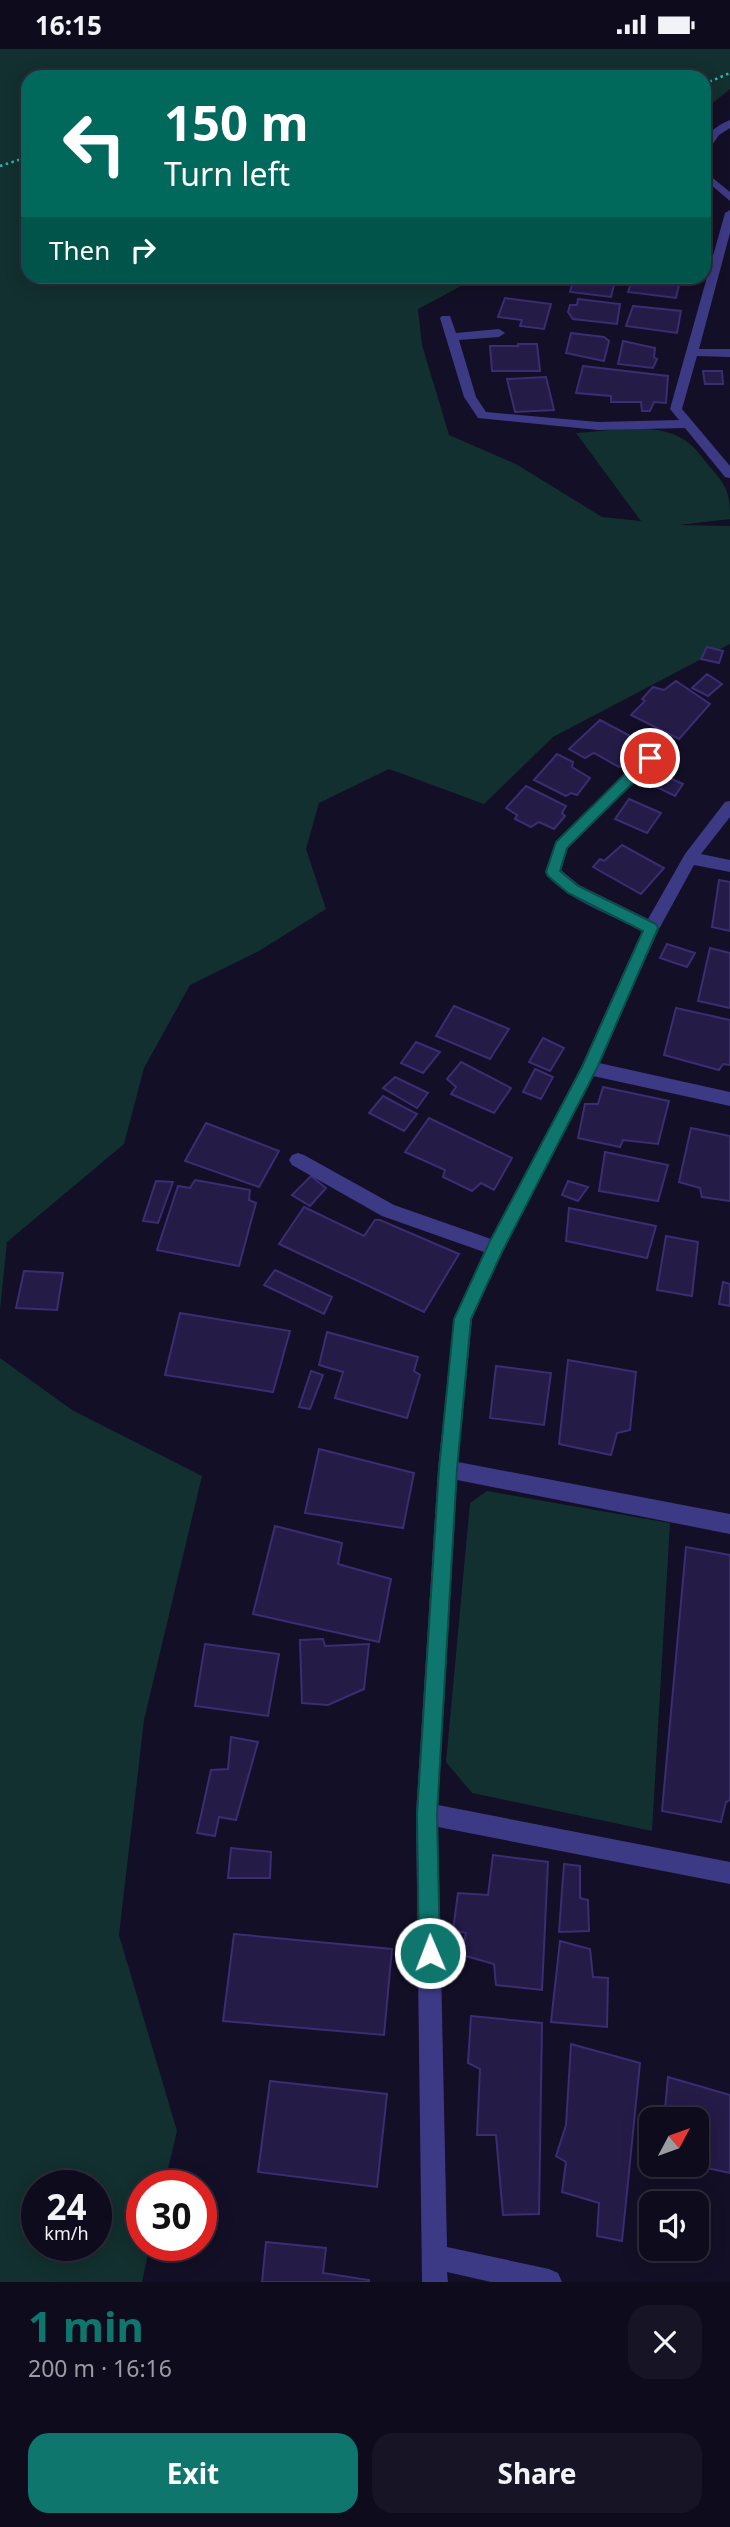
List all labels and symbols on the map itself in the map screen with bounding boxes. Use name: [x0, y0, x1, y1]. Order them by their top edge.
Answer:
pin: [620, 728, 680, 788]
position arrow: [393, 1916, 467, 1990]
north arrow: [639, 2107, 709, 2177]
speed limit sign: 30: [126, 2170, 217, 2261]

